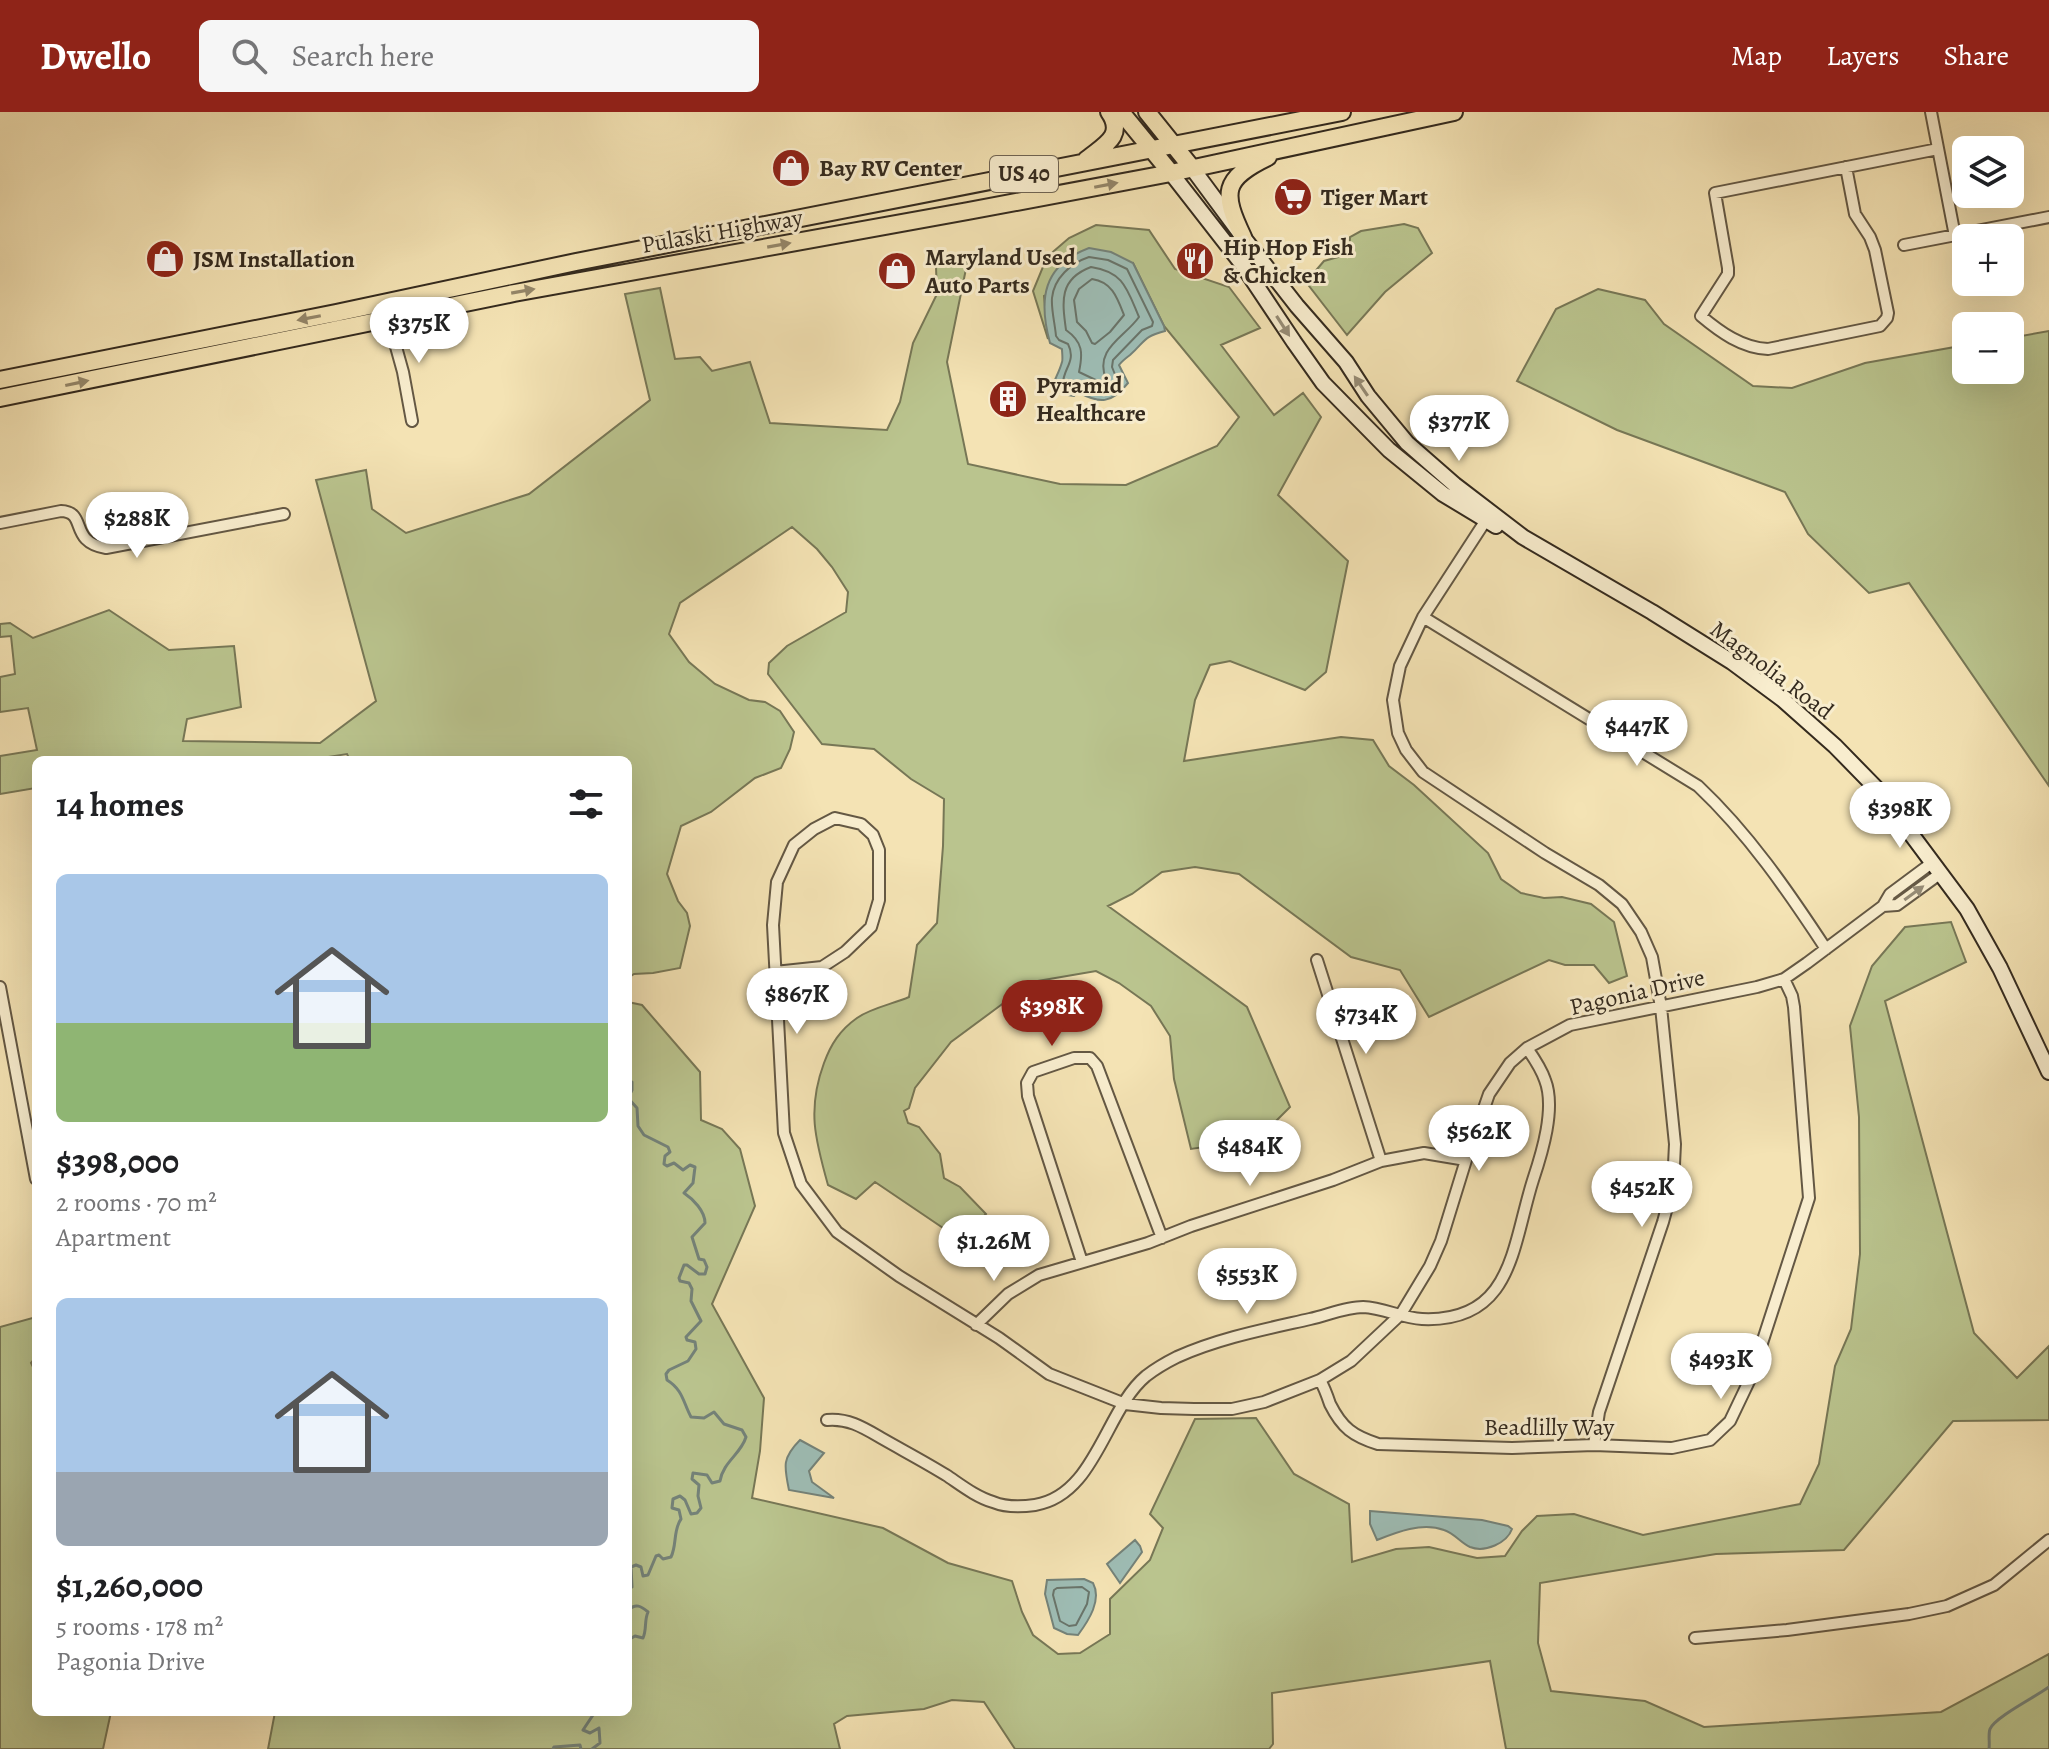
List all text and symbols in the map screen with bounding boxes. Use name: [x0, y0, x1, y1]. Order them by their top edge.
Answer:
search box: [199, 20, 759, 92]
text: Dwello: [40, 30, 151, 82]
icon: search: [227, 34, 271, 78]
text: Search here: [291, 36, 434, 76]
text: Map: [1731, 37, 1782, 75]
text: Layers: [1826, 37, 1899, 75]
text: Share: [1943, 37, 2009, 75]
map controls: [1952, 136, 2024, 384]
button: layers: [1952, 136, 2024, 208]
shop icon: Bay RV Center: [770, 147, 812, 189]
place label: Bay RV Center: [819, 152, 962, 184]
road number: US 40: [990, 156, 1058, 192]
supermarket icon: Tiger Mart: [1272, 176, 1314, 218]
one-way arrow: [1094, 178, 1119, 191]
place label: Tiger Mart: [1321, 181, 1428, 213]
street label: Pulaski Highway: [639, 201, 805, 261]
button: +: [1952, 224, 2024, 296]
place label: Hip Hop Fish & Chicken: [1223, 231, 1354, 291]
shop icon: JSM Installation: [144, 238, 186, 280]
one-way arrow: [767, 238, 792, 250]
restaurant icon: Hip Hop Fish & Chicken: [1174, 240, 1216, 282]
place label: Maryland Used Auto Parts: [924, 241, 1076, 301]
place label: JSM Installation: [193, 243, 355, 275]
shop icon: Maryland Used Auto Parts: [876, 250, 918, 292]
one-way arrow: [511, 285, 536, 297]
pin: $375K: [363, 297, 475, 365]
text: $375K: [388, 305, 450, 340]
one-way arrow: [297, 312, 322, 325]
button: −: [1952, 312, 2024, 384]
one-way arrow: [1275, 315, 1290, 336]
place label: Pyramid Healthcare: [1036, 369, 1146, 429]
one-way arrow: [1354, 375, 1369, 396]
one-way arrow: [64, 376, 89, 388]
building icon: Pyramid Healthcare: [987, 378, 1029, 420]
pin: $377K: [1403, 395, 1515, 463]
text: $377K: [1428, 403, 1490, 438]
pin: $288K: [81, 492, 193, 560]
text: $288K: [104, 500, 170, 535]
street label: Magnolia Road: [1704, 613, 1840, 727]
pin: $447K: [1581, 700, 1693, 768]
text: $447K: [1605, 708, 1669, 743]
text: 14 homes: [56, 781, 184, 828]
icon: filters: [564, 782, 608, 826]
pin: $398K: [1844, 782, 1956, 850]
text: $398K: [1868, 790, 1932, 825]
one-way arrow: [1903, 886, 1924, 901]
icon: home: [260, 926, 404, 1070]
street label: Pagonia Drive: [1566, 961, 1708, 1023]
pin: $867K: [741, 968, 853, 1036]
text: $867K: [765, 976, 829, 1011]
pin: $398K: [996, 980, 1108, 1048]
text: $398K: [1020, 988, 1084, 1023]
pin: $734K: [1310, 988, 1422, 1056]
text: $734K: [1334, 996, 1398, 1031]
pin: $562K: [1423, 1105, 1535, 1173]
text: $562K: [1446, 1113, 1512, 1148]
pin: $484K: [1194, 1120, 1306, 1188]
text: $484K: [1217, 1128, 1283, 1163]
text: $398,000: [56, 1138, 179, 1185]
pin: $452K: [1586, 1161, 1698, 1229]
text: $452K: [1609, 1169, 1675, 1204]
text: 2 rooms · 70 m²: [56, 1185, 217, 1220]
pin: $1.26M: [929, 1215, 1059, 1283]
text: Apartment: [56, 1220, 171, 1255]
text: $1.26M: [956, 1223, 1032, 1258]
pin: $553K: [1191, 1248, 1303, 1316]
text: $553K: [1216, 1256, 1278, 1291]
pin: $493K: [1665, 1333, 1777, 1401]
text: $493K: [1689, 1341, 1753, 1376]
icon: home: [260, 1350, 404, 1494]
street label: Beadlilly Way: [1484, 1411, 1615, 1443]
text: $1,260,000: [56, 1562, 203, 1609]
text: 5 rooms · 178 m²: [56, 1609, 223, 1644]
text: Pagonia Drive: [56, 1644, 205, 1679]

